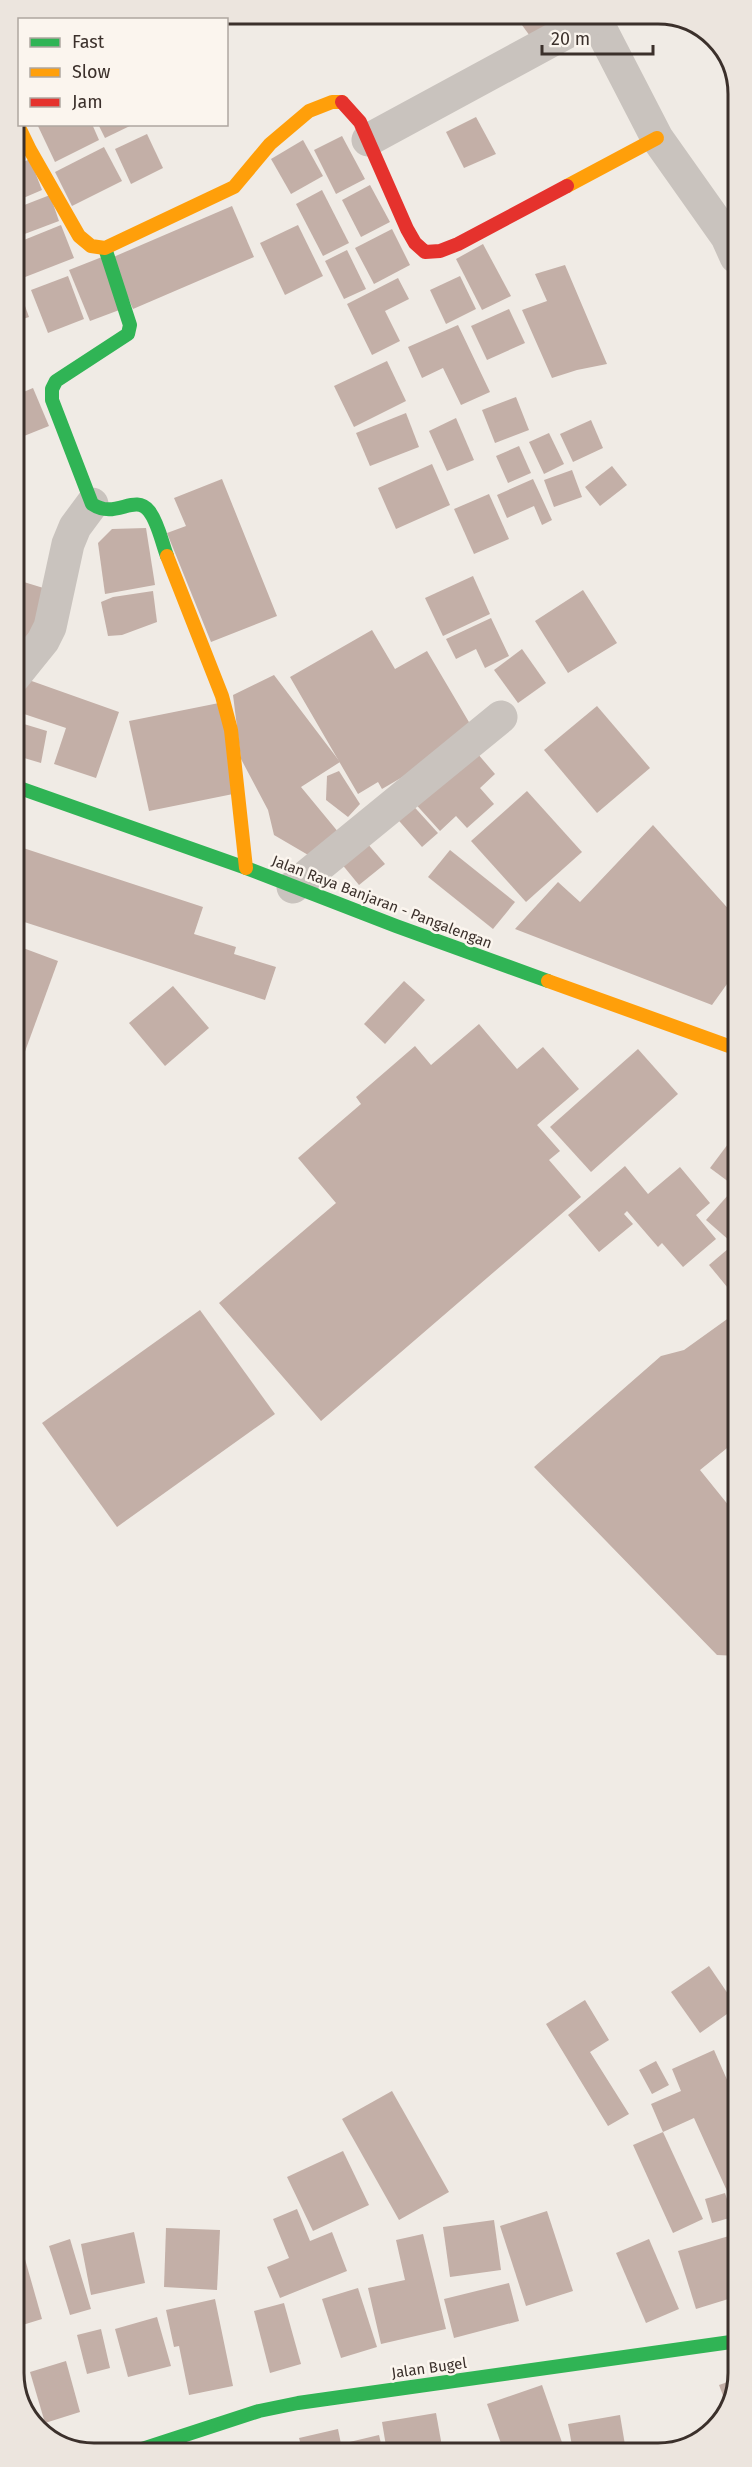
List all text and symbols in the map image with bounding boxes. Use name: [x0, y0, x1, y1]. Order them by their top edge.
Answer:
legend: [18, 18, 228, 126]
scale bar: [542, 18, 653, 56]
text: 20 m: [551, 28, 590, 50]
text: Fast: [72, 31, 105, 53]
text: Slow: [72, 61, 111, 83]
text: Jam: [72, 91, 103, 113]
street label: Jalan Raya Banjaran - Pangalengan: [269, 852, 495, 952]
street label: Jalan Bugel: [390, 2354, 468, 2382]

